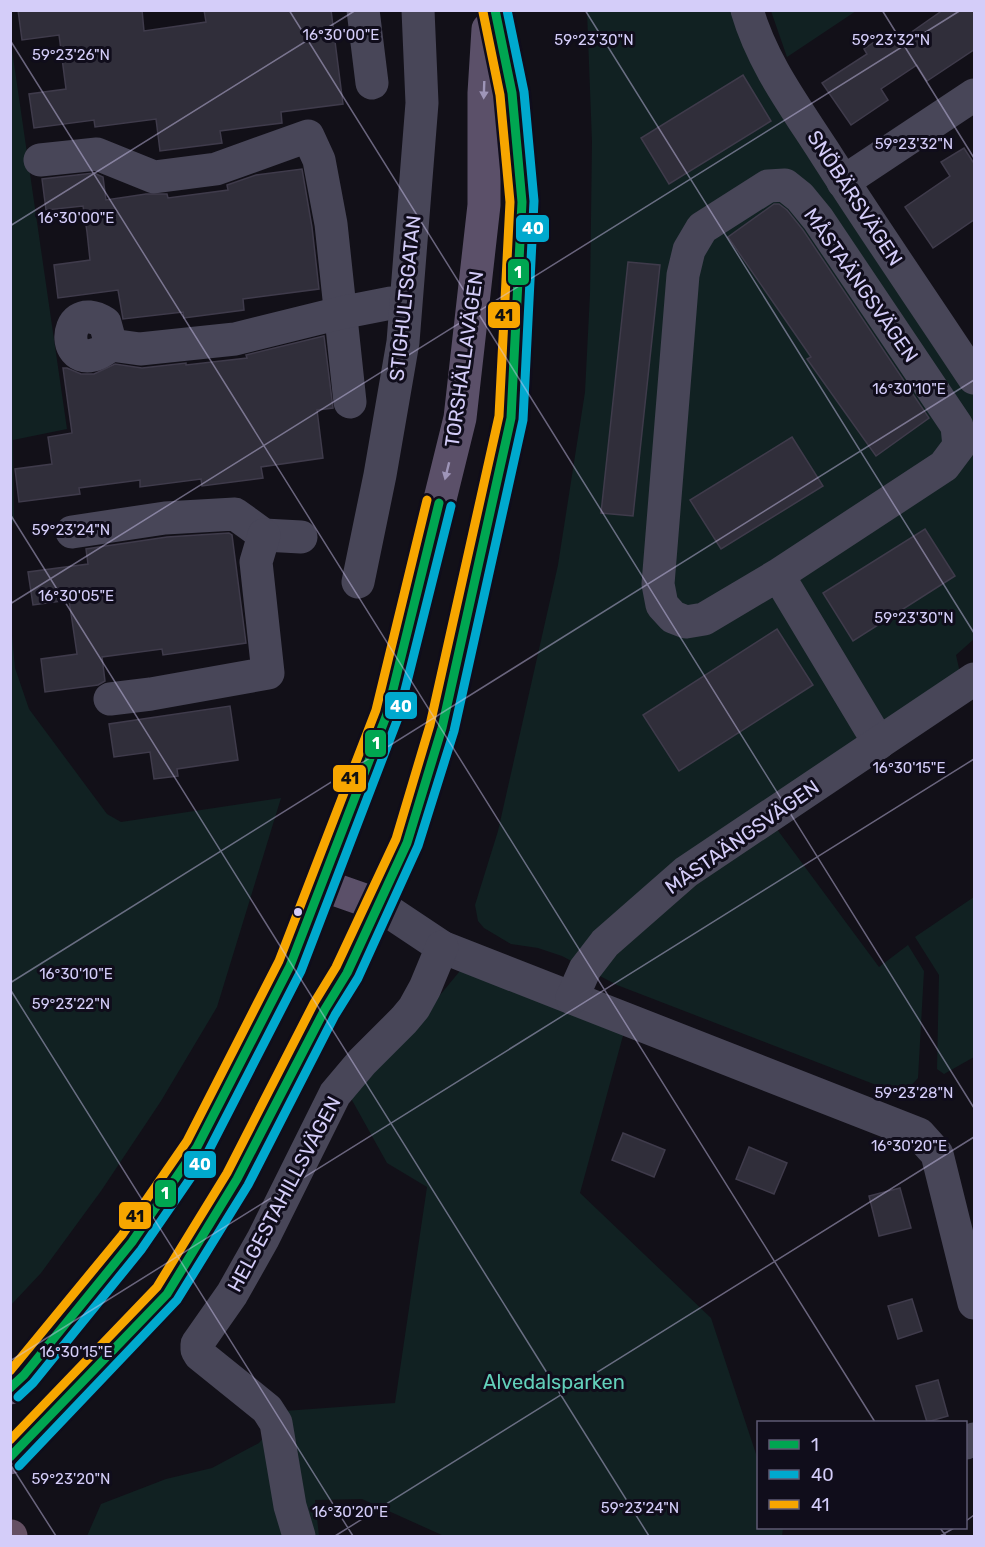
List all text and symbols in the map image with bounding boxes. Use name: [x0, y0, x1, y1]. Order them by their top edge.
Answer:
text: 16°30'00"E: [303, 26, 379, 44]
text: 59°23'30"N: [554, 31, 634, 49]
text: 59°23'32"N: [852, 31, 930, 49]
text: 59°23'26"N: [32, 46, 110, 64]
one-way arrow: [480, 80, 489, 99]
street label: SNÖBÄRSVÄGEN: [802, 126, 908, 270]
text: 59°23'32"N: [875, 135, 953, 153]
street label: MÅSTAÄNGSVÄGEN: [799, 203, 923, 367]
text: 16°30'00"E: [38, 209, 114, 227]
street label: STIGHULTSGATAN: [384, 214, 426, 382]
line badge: 40: [515, 214, 550, 243]
text: 40: [522, 219, 544, 238]
line badge: 1: [507, 258, 530, 286]
text: 1: [514, 263, 522, 282]
street label: TORSHÄLLAVÄGEN: [440, 269, 488, 449]
line badge: 41: [487, 301, 521, 329]
text: 41: [495, 306, 513, 325]
text: 16°30'10"E: [872, 380, 946, 398]
one-way arrow: [441, 462, 451, 480]
text: 59°23'24"N: [32, 521, 110, 539]
text: 16°30'05"E: [38, 587, 114, 605]
text: 59°23'30"N: [874, 609, 954, 627]
line badge: 40: [384, 691, 418, 720]
text: 40: [390, 697, 412, 716]
line badge: 1: [364, 729, 387, 758]
text: 1: [372, 734, 380, 753]
text: 16°30'15"E: [872, 759, 946, 777]
line badge: 41: [332, 764, 367, 793]
text: 41: [341, 769, 359, 788]
street label: MÅSTAÄNGSVÄGEN: [660, 775, 824, 899]
unlabelled marker: [292, 906, 304, 918]
text: 16°30'10"E: [39, 965, 113, 983]
text: 59°23'22"N: [32, 995, 110, 1013]
text: 59°23'28"N: [874, 1084, 954, 1102]
street label: HELGESTAHILLSVÄGEN: [222, 1092, 346, 1296]
text: 16°30'20"E: [871, 1137, 947, 1155]
line badge: 40: [183, 1150, 217, 1179]
text: 40: [189, 1155, 211, 1174]
line badge: 1: [154, 1179, 177, 1208]
text: 1: [161, 1184, 169, 1203]
line badge: 41: [118, 1201, 152, 1230]
text: 41: [126, 1207, 144, 1226]
text: 16°30'15"E: [39, 1343, 113, 1361]
park label: Alvedalsparken: [483, 1370, 625, 1394]
legend: [757, 1421, 967, 1529]
text: 1: [811, 1434, 819, 1456]
text: 40: [811, 1464, 834, 1486]
text: 59°23'20"N: [31, 1470, 111, 1488]
text: 41: [811, 1494, 830, 1516]
text: 59°23'24"N: [601, 1499, 679, 1517]
text: 16°30'20"E: [312, 1503, 388, 1521]

